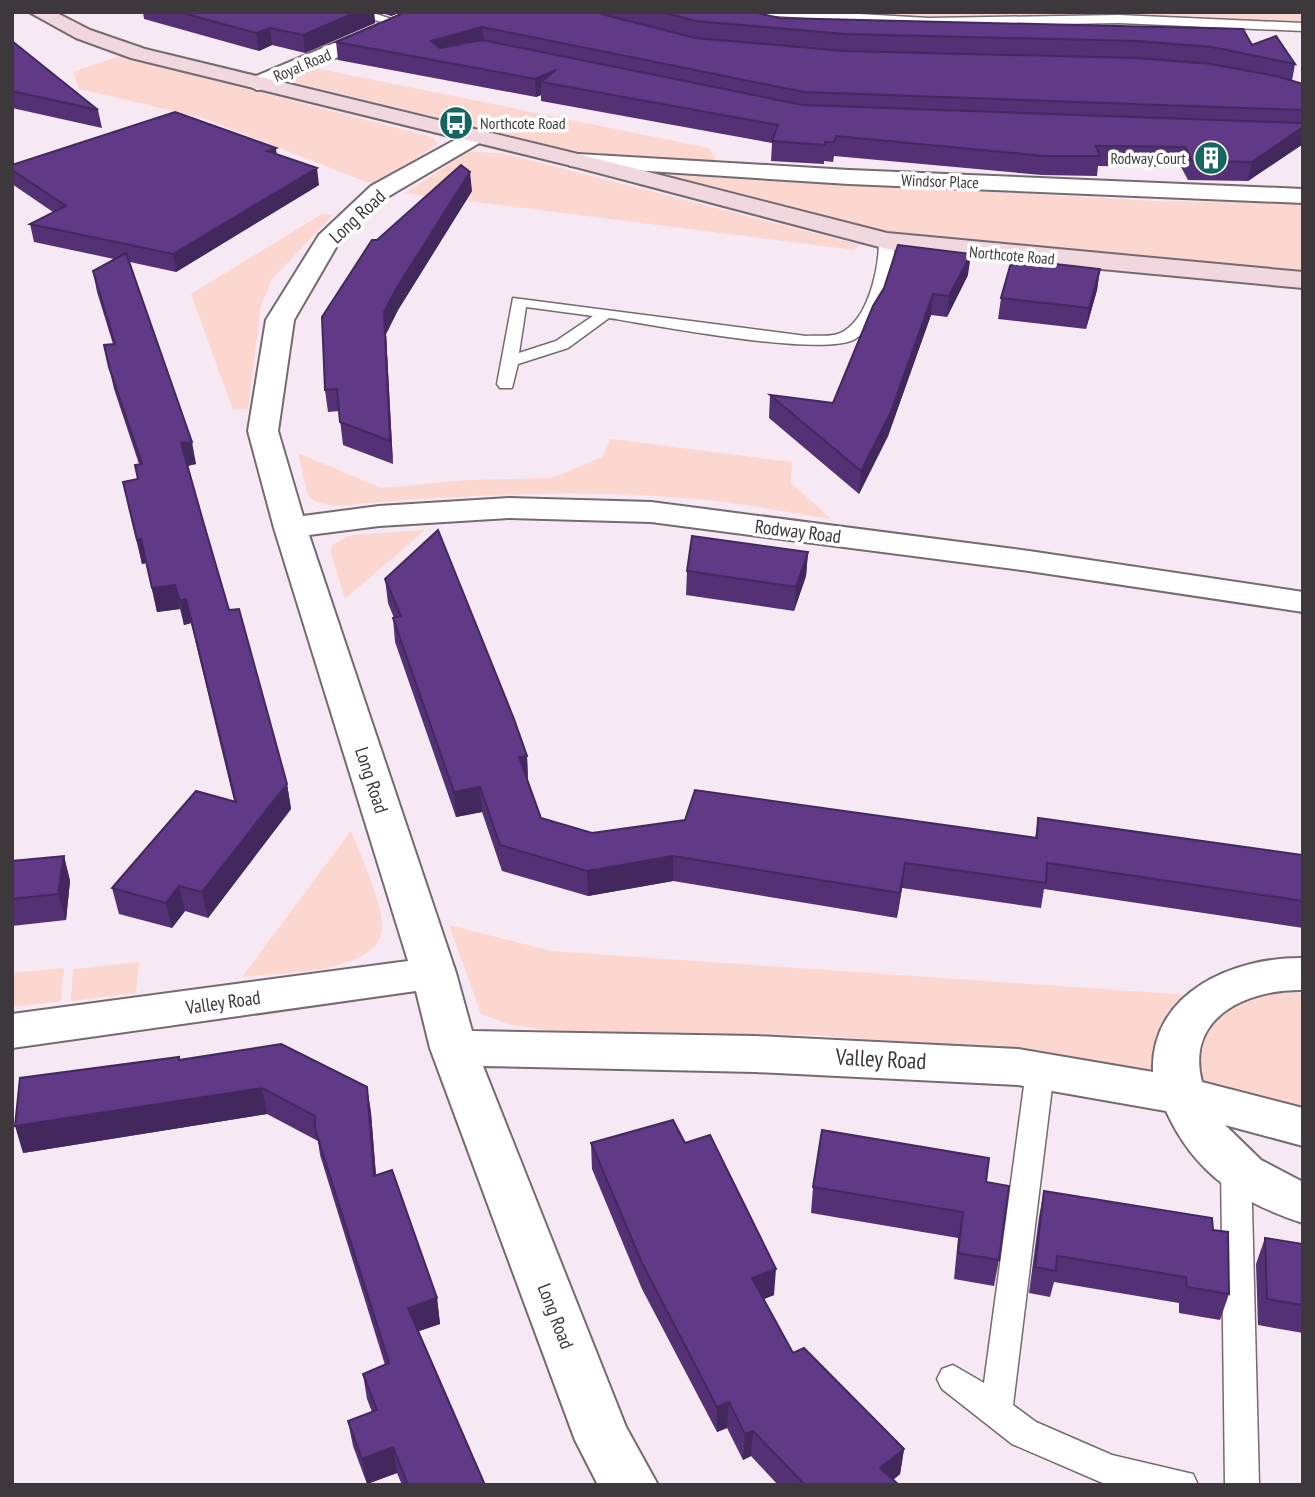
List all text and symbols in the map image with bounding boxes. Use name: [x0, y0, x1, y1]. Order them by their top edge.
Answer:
street label: Royal Road: [270, 44, 334, 86]
bus stop icon: Northcote Road: [437, 104, 475, 142]
place label: Northcote Road: [480, 113, 566, 133]
building icon: Rodway Court: [1192, 139, 1230, 177]
place label: Rodway Court: [1110, 148, 1187, 168]
street label: Windsor Place: [901, 170, 979, 192]
street label: Long Road: [324, 184, 390, 248]
street label: Northcote Road: [968, 241, 1056, 269]
street label: Rodway Road: [754, 514, 842, 548]
street label: Long Road: [350, 744, 394, 816]
street label: Valley Road: [183, 985, 262, 1019]
street label: Valley Road: [834, 1042, 927, 1075]
street label: Long Road: [533, 1280, 579, 1352]

